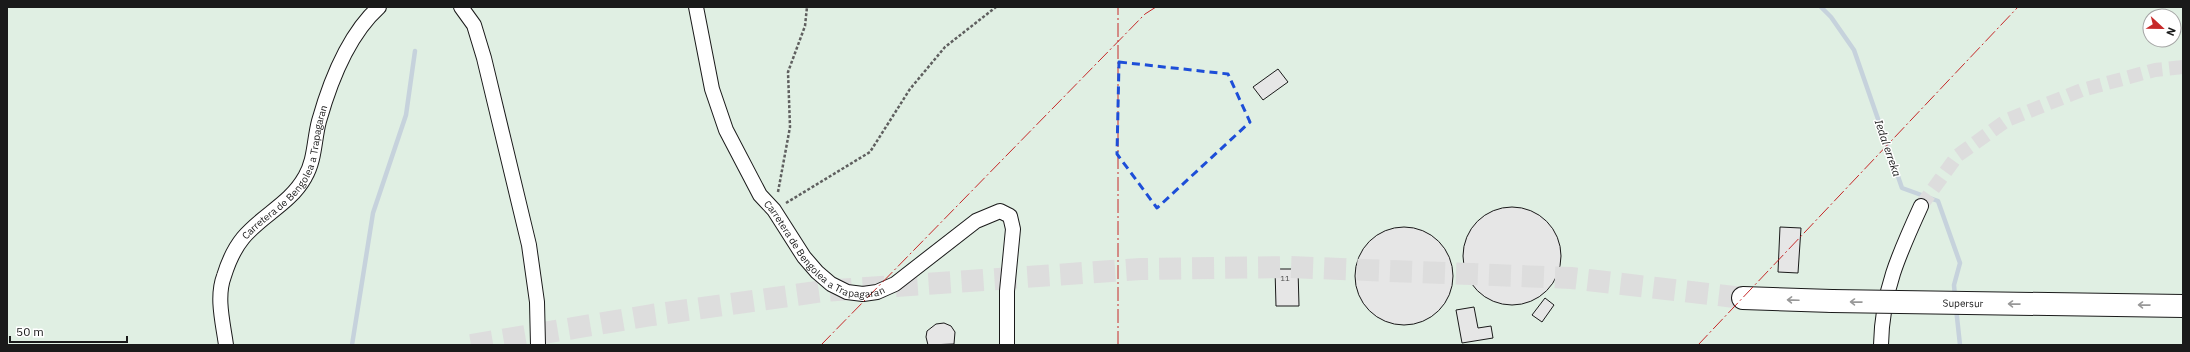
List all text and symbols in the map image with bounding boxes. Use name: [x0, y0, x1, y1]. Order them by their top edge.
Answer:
north arrow: [2142, 8, 2182, 48]
text: N: [2163, 25, 2179, 38]
street label: Carretera de Bengolea a Trapagaran: [239, 103, 330, 242]
water label: Iedal erreka: [1872, 118, 1904, 178]
street label: Carretera de Bengolea a Trapagaran: [761, 197, 887, 301]
house number: 11: [1280, 273, 1290, 283]
one-way arrow: [1787, 296, 1800, 303]
street label: Supersur: [1943, 296, 1984, 310]
one-way arrow: [1850, 298, 1863, 305]
one-way arrow: [2008, 300, 2021, 308]
one-way arrow: [2138, 301, 2151, 309]
scale bar: [10, 318, 127, 344]
text: 50 m: [16, 324, 44, 339]

